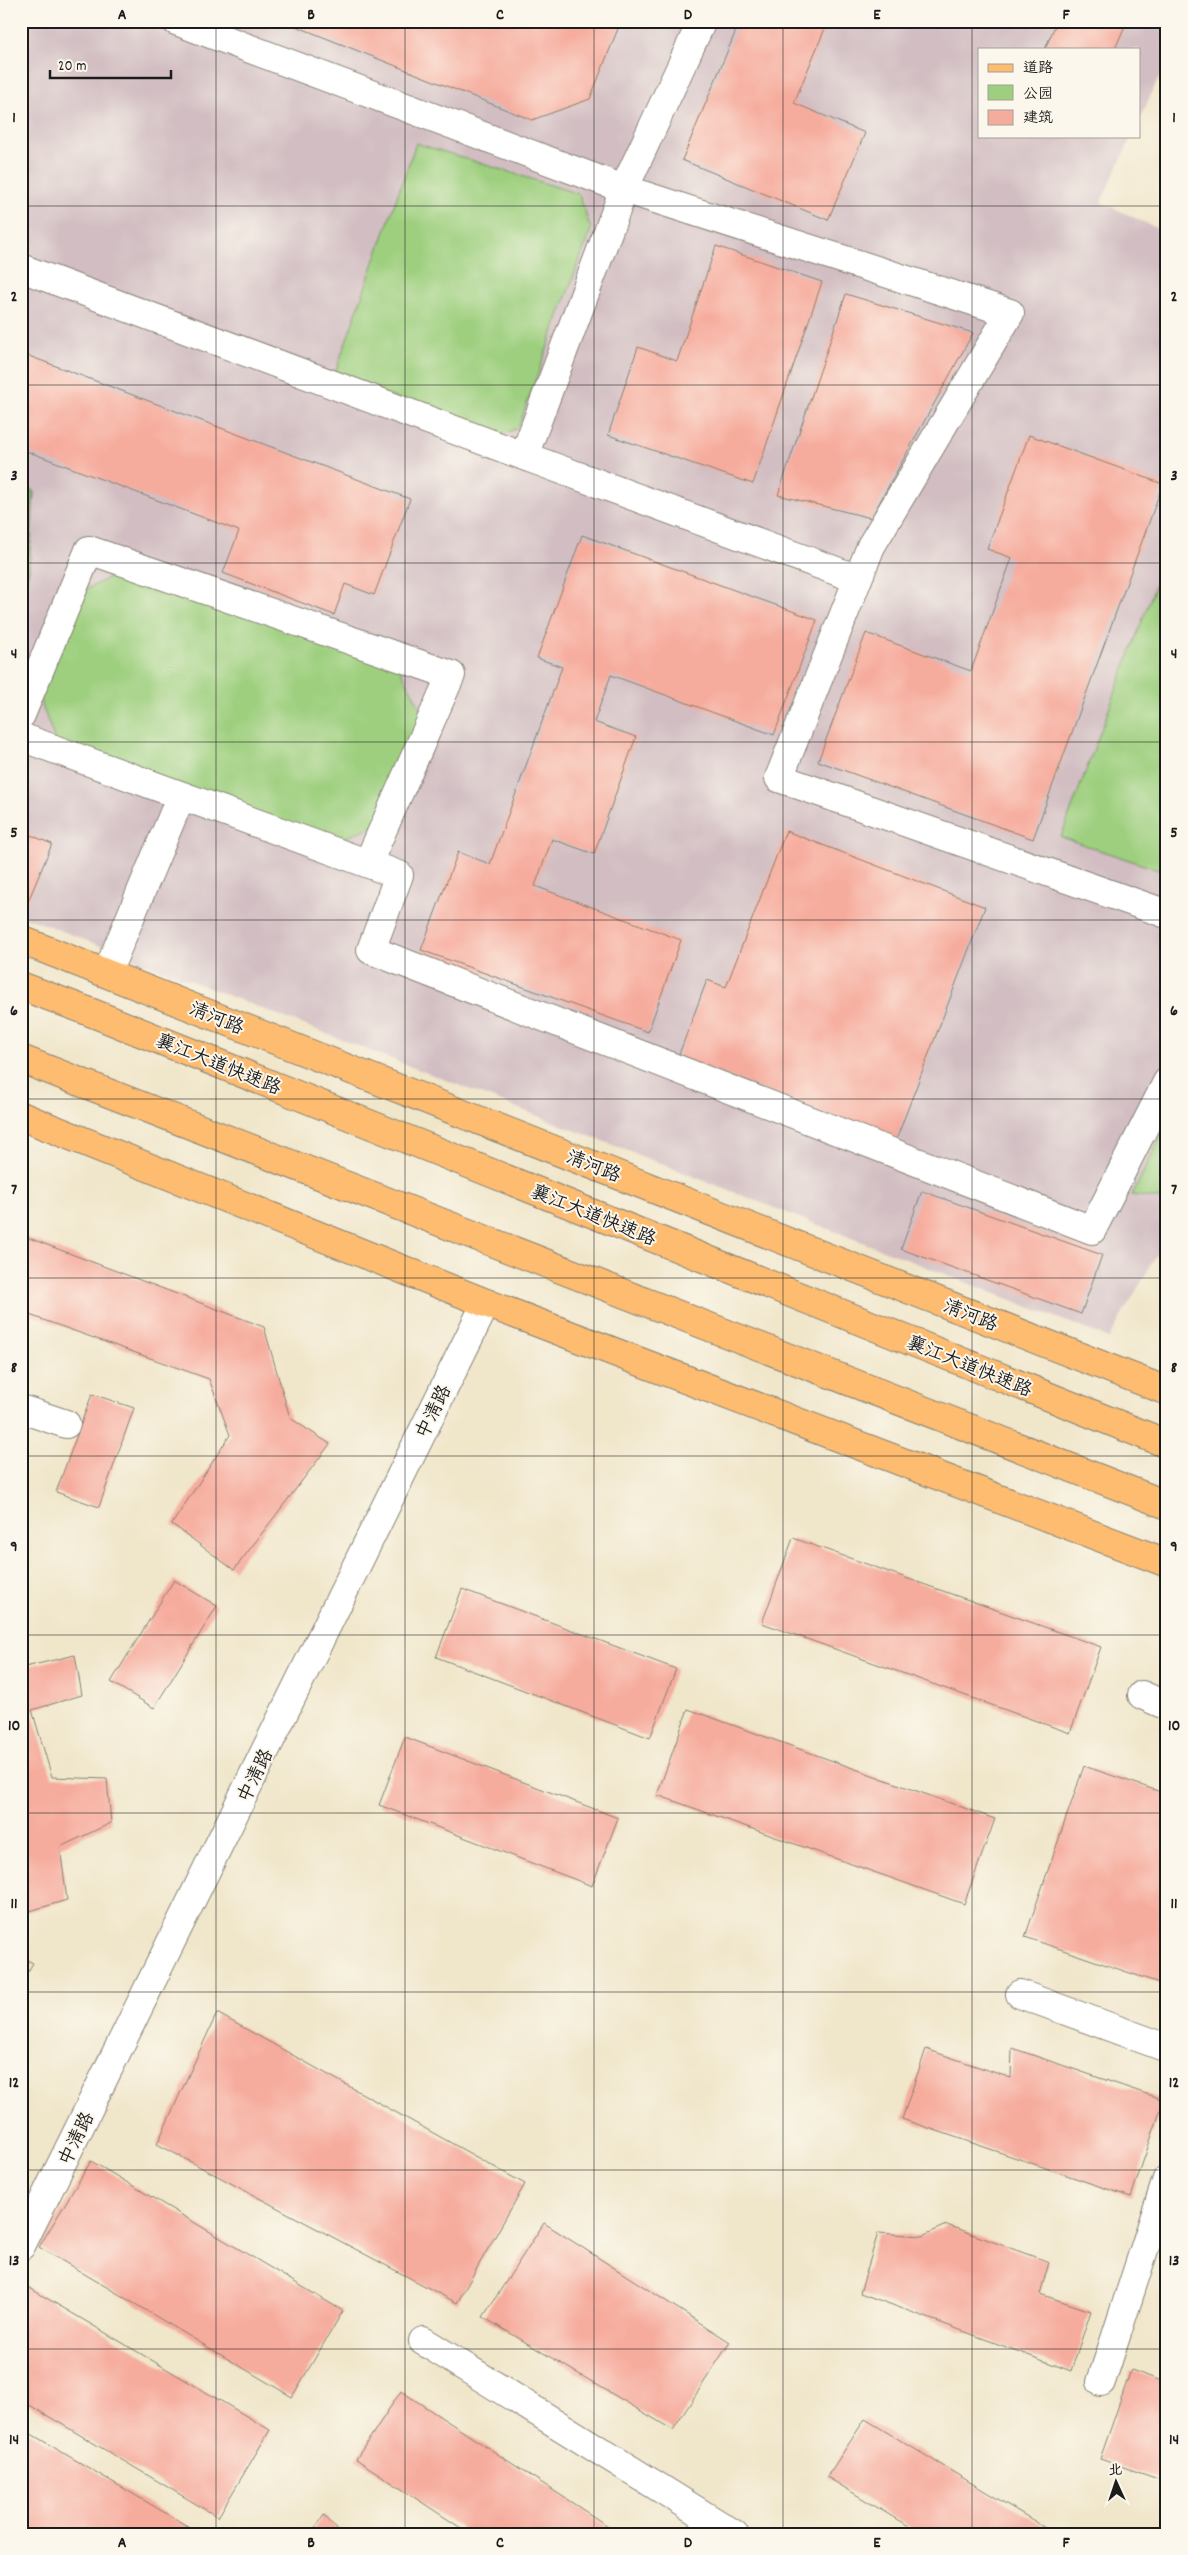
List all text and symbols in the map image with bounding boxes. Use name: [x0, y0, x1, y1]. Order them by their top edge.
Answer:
text: A: [118, 4, 127, 27]
text: B: [307, 4, 315, 27]
text: C: [496, 4, 504, 27]
text: D: [684, 4, 693, 27]
text: E: [873, 4, 881, 27]
text: F: [1062, 4, 1070, 27]
scale bar: [50, 48, 171, 80]
legend: [978, 48, 1140, 138]
text: 20 m: [58, 56, 86, 78]
text: 道路: [1023, 58, 1053, 80]
text: 公园: [1023, 84, 1053, 106]
text: 1: [12, 107, 16, 130]
text: 1: [1172, 107, 1176, 130]
text: 建筑: [1023, 108, 1053, 130]
text: 2: [11, 286, 18, 309]
text: 2: [1171, 286, 1178, 309]
text: 3: [10, 465, 18, 488]
text: 3: [1170, 465, 1178, 488]
text: 4: [11, 643, 17, 666]
text: 4: [1171, 643, 1177, 666]
text: 5: [10, 822, 18, 845]
text: 5: [1170, 822, 1178, 845]
street label: 清河路: [184, 997, 247, 1043]
text: 6: [10, 1000, 18, 1023]
text: 6: [1170, 1000, 1178, 1023]
street label: 襄江大道快速路: [151, 1029, 284, 1104]
street label: 清河路: [561, 1145, 624, 1191]
text: 7: [11, 1179, 17, 1202]
text: 7: [1171, 1179, 1177, 1202]
street label: 襄江大道快速路: [526, 1180, 659, 1255]
street label: 清河路: [938, 1294, 1001, 1340]
street label: 襄江大道快速路: [902, 1331, 1035, 1406]
text: 8: [11, 1357, 18, 1380]
text: 8: [1171, 1357, 1178, 1380]
street label: 中清路: [411, 1381, 460, 1444]
text: 9: [10, 1536, 18, 1559]
text: 9: [1170, 1536, 1178, 1559]
text: 10: [8, 1715, 20, 1738]
text: 10: [1168, 1715, 1180, 1738]
street label: 中清路: [233, 1745, 282, 1808]
text: 11: [10, 1893, 18, 1916]
text: 11: [1170, 1893, 1178, 1916]
text: 12: [9, 2072, 19, 2095]
text: 12: [1169, 2072, 1179, 2095]
street label: 中清路: [54, 2108, 103, 2171]
text: 13: [9, 2250, 19, 2273]
text: 13: [1169, 2250, 1179, 2273]
text: 14: [9, 2429, 19, 2452]
text: 14: [1169, 2429, 1179, 2452]
north arrow: [1090, 2458, 1140, 2508]
text: 北: [1108, 2461, 1123, 2481]
text: A: [118, 2532, 127, 2555]
text: B: [307, 2532, 315, 2555]
text: C: [496, 2532, 504, 2555]
text: D: [684, 2532, 693, 2555]
text: E: [873, 2532, 881, 2555]
text: F: [1062, 2532, 1070, 2555]

